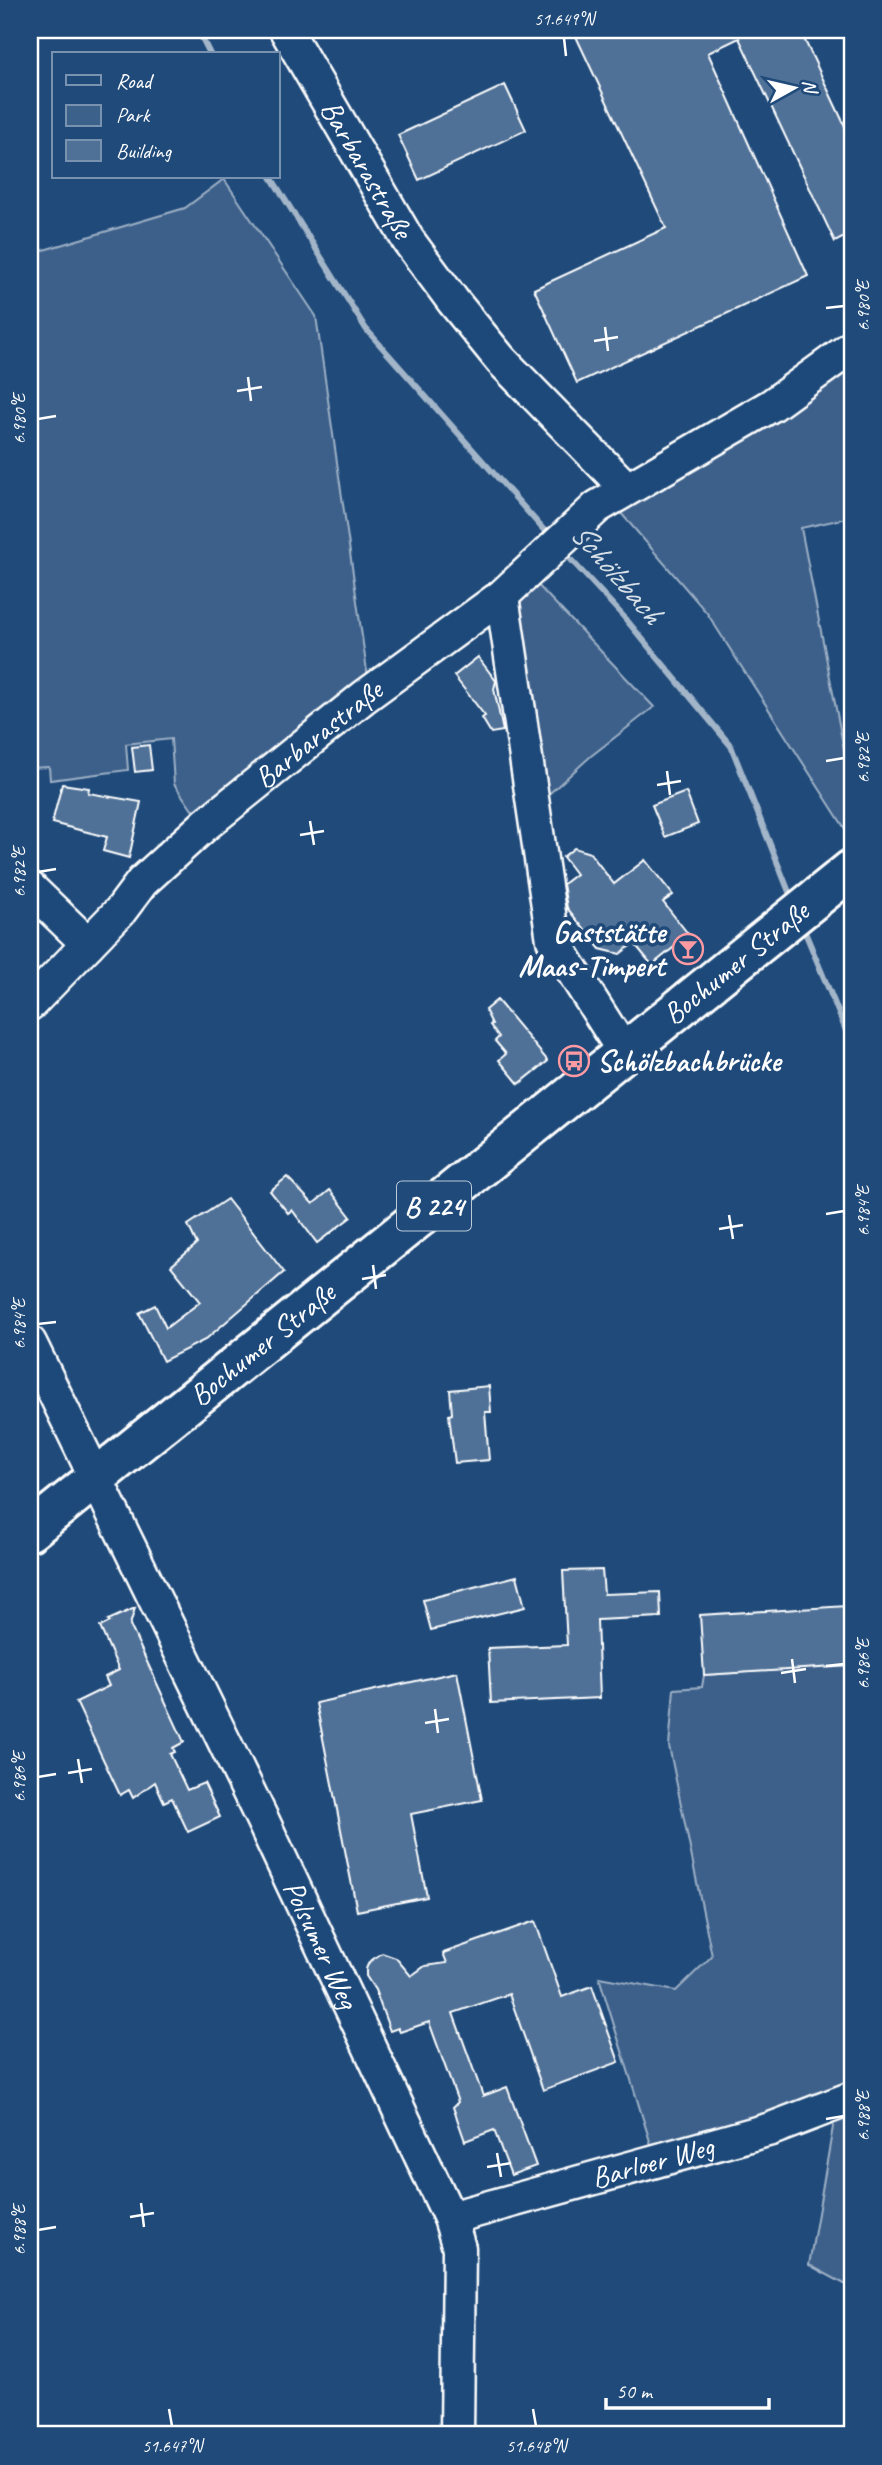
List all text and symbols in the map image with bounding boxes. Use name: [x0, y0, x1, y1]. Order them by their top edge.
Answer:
text: 51.649°N: [534, 8, 597, 30]
legend: [52, 52, 280, 178]
north arrow: [760, 52, 830, 122]
text: Road: [116, 68, 155, 94]
text: N: [797, 78, 823, 96]
street label: Barbarastraße: [312, 93, 423, 247]
text: Park: [116, 102, 151, 128]
text: Building: [116, 138, 173, 164]
text: 6.980°E: [852, 278, 874, 331]
text: 6.980°E: [8, 391, 30, 444]
water label: Schölzbach: [562, 514, 674, 634]
street label: Barbarastraße: [246, 670, 391, 797]
text: 6.982°E: [852, 730, 874, 783]
text: 6.982°E: [8, 844, 30, 897]
street label: Bochumer Straße: [655, 891, 818, 1033]
place label: Gaststätte Maas-Timpert: [518, 913, 668, 985]
bar icon: Gaststätte Maas-Timpert: [671, 932, 705, 966]
place label: Schölzbachbrücke: [597, 1042, 783, 1080]
bus stop icon: Schölzbachbrücke: [557, 1044, 591, 1078]
road number: B 224: [397, 1182, 471, 1230]
text: 6.984°E: [852, 1183, 874, 1236]
street label: Bochumer Straße: [181, 1273, 344, 1414]
text: 6.984°E: [8, 1296, 30, 1349]
text: 6.986°E: [852, 1636, 874, 1689]
text: 6.986°E: [8, 1749, 30, 1802]
street label: Polsumer Weg: [275, 1874, 368, 2016]
text: 6.988°E: [852, 2088, 874, 2141]
street label: Barloer Weg: [587, 2126, 719, 2197]
text: 6.988°E: [8, 2202, 30, 2255]
scale bar: [606, 2367, 768, 2411]
text: 50 m: [616, 2378, 654, 2404]
text: 51.647°N: [142, 2435, 205, 2457]
text: 51.648°N: [506, 2435, 569, 2457]

